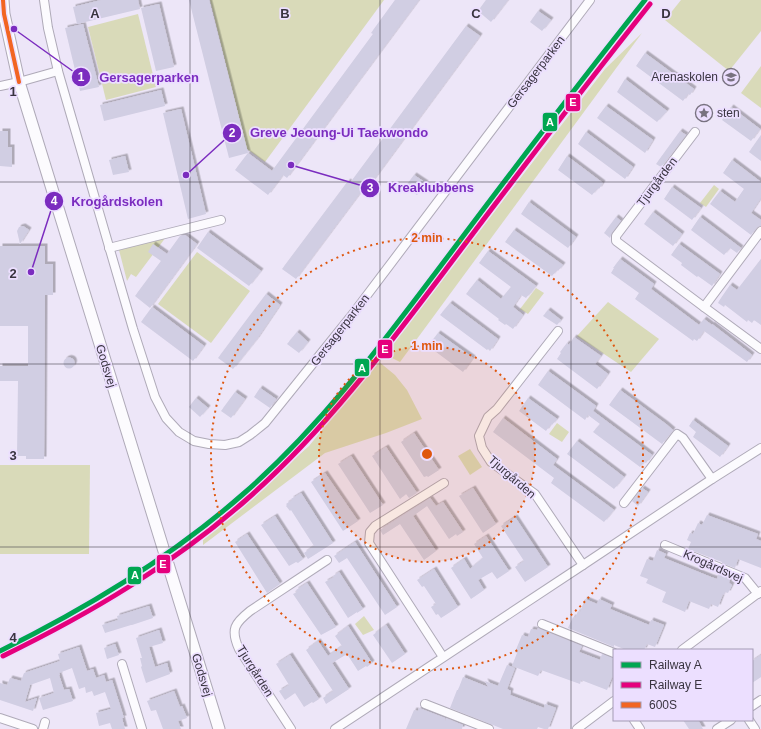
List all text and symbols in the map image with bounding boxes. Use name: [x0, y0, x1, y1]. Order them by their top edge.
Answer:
text: A: [90, 6, 100, 21]
text: B: [280, 6, 290, 21]
text: C: [471, 6, 481, 21]
text: D: [661, 6, 671, 21]
street label: Gersagerparken: [504, 33, 568, 111]
callout: Gersagerparken: [71, 65, 207, 90]
school or university icon: Arenaskolen: [721, 67, 741, 87]
text: 1: [78, 70, 85, 84]
text: Gersagerparken: [99, 70, 199, 85]
place label: Arenaskolen: [651, 70, 718, 84]
text: 1: [9, 84, 17, 99]
line badge: E: [565, 93, 581, 112]
text: E: [569, 96, 577, 108]
place icon: sten: [694, 103, 714, 123]
place label: sten: [717, 106, 740, 120]
line badge: A: [542, 112, 558, 132]
text: A: [546, 116, 554, 128]
callout: Greve Jeoung-Ui Taekwondo: [222, 120, 436, 145]
text: Greve Jeoung-Ui Taekwondo: [250, 125, 428, 140]
text: 2: [229, 126, 236, 140]
street label: Tjurgården: [634, 155, 680, 209]
callout: Kreaklubbens: [360, 175, 482, 200]
text: Kreaklubbens: [388, 180, 474, 195]
text: 3: [367, 181, 374, 195]
callout: Krogårdskolen: [44, 189, 171, 214]
text: 4: [51, 194, 58, 208]
text: Krogårdskolen: [71, 194, 163, 209]
text: 2 min: [411, 231, 443, 245]
text: 2: [9, 266, 17, 281]
street label: Gersagerparken: [308, 292, 372, 368]
line badge: E: [377, 339, 393, 359]
text: 1 min: [411, 339, 443, 353]
street label: Godsvej: [93, 343, 119, 389]
text: E: [381, 343, 389, 355]
line badge: A: [354, 358, 370, 377]
text: A: [358, 362, 366, 374]
centre of rings: [420, 447, 434, 461]
text: 3: [9, 448, 17, 463]
street label: Tjurgården: [486, 453, 538, 501]
street label: Krogårdsvej: [681, 547, 745, 585]
line badge: E: [156, 554, 171, 574]
text: E: [159, 558, 167, 570]
line badge: A: [127, 566, 142, 585]
text: A: [131, 569, 139, 581]
text: 4: [9, 630, 17, 645]
street label: Tjurgården: [234, 643, 276, 699]
legend: [613, 649, 753, 721]
street label: Godsvej: [189, 652, 215, 698]
text: Railway A: [649, 658, 702, 672]
text: Railway E: [649, 678, 702, 692]
text: 600S: [649, 698, 677, 712]

